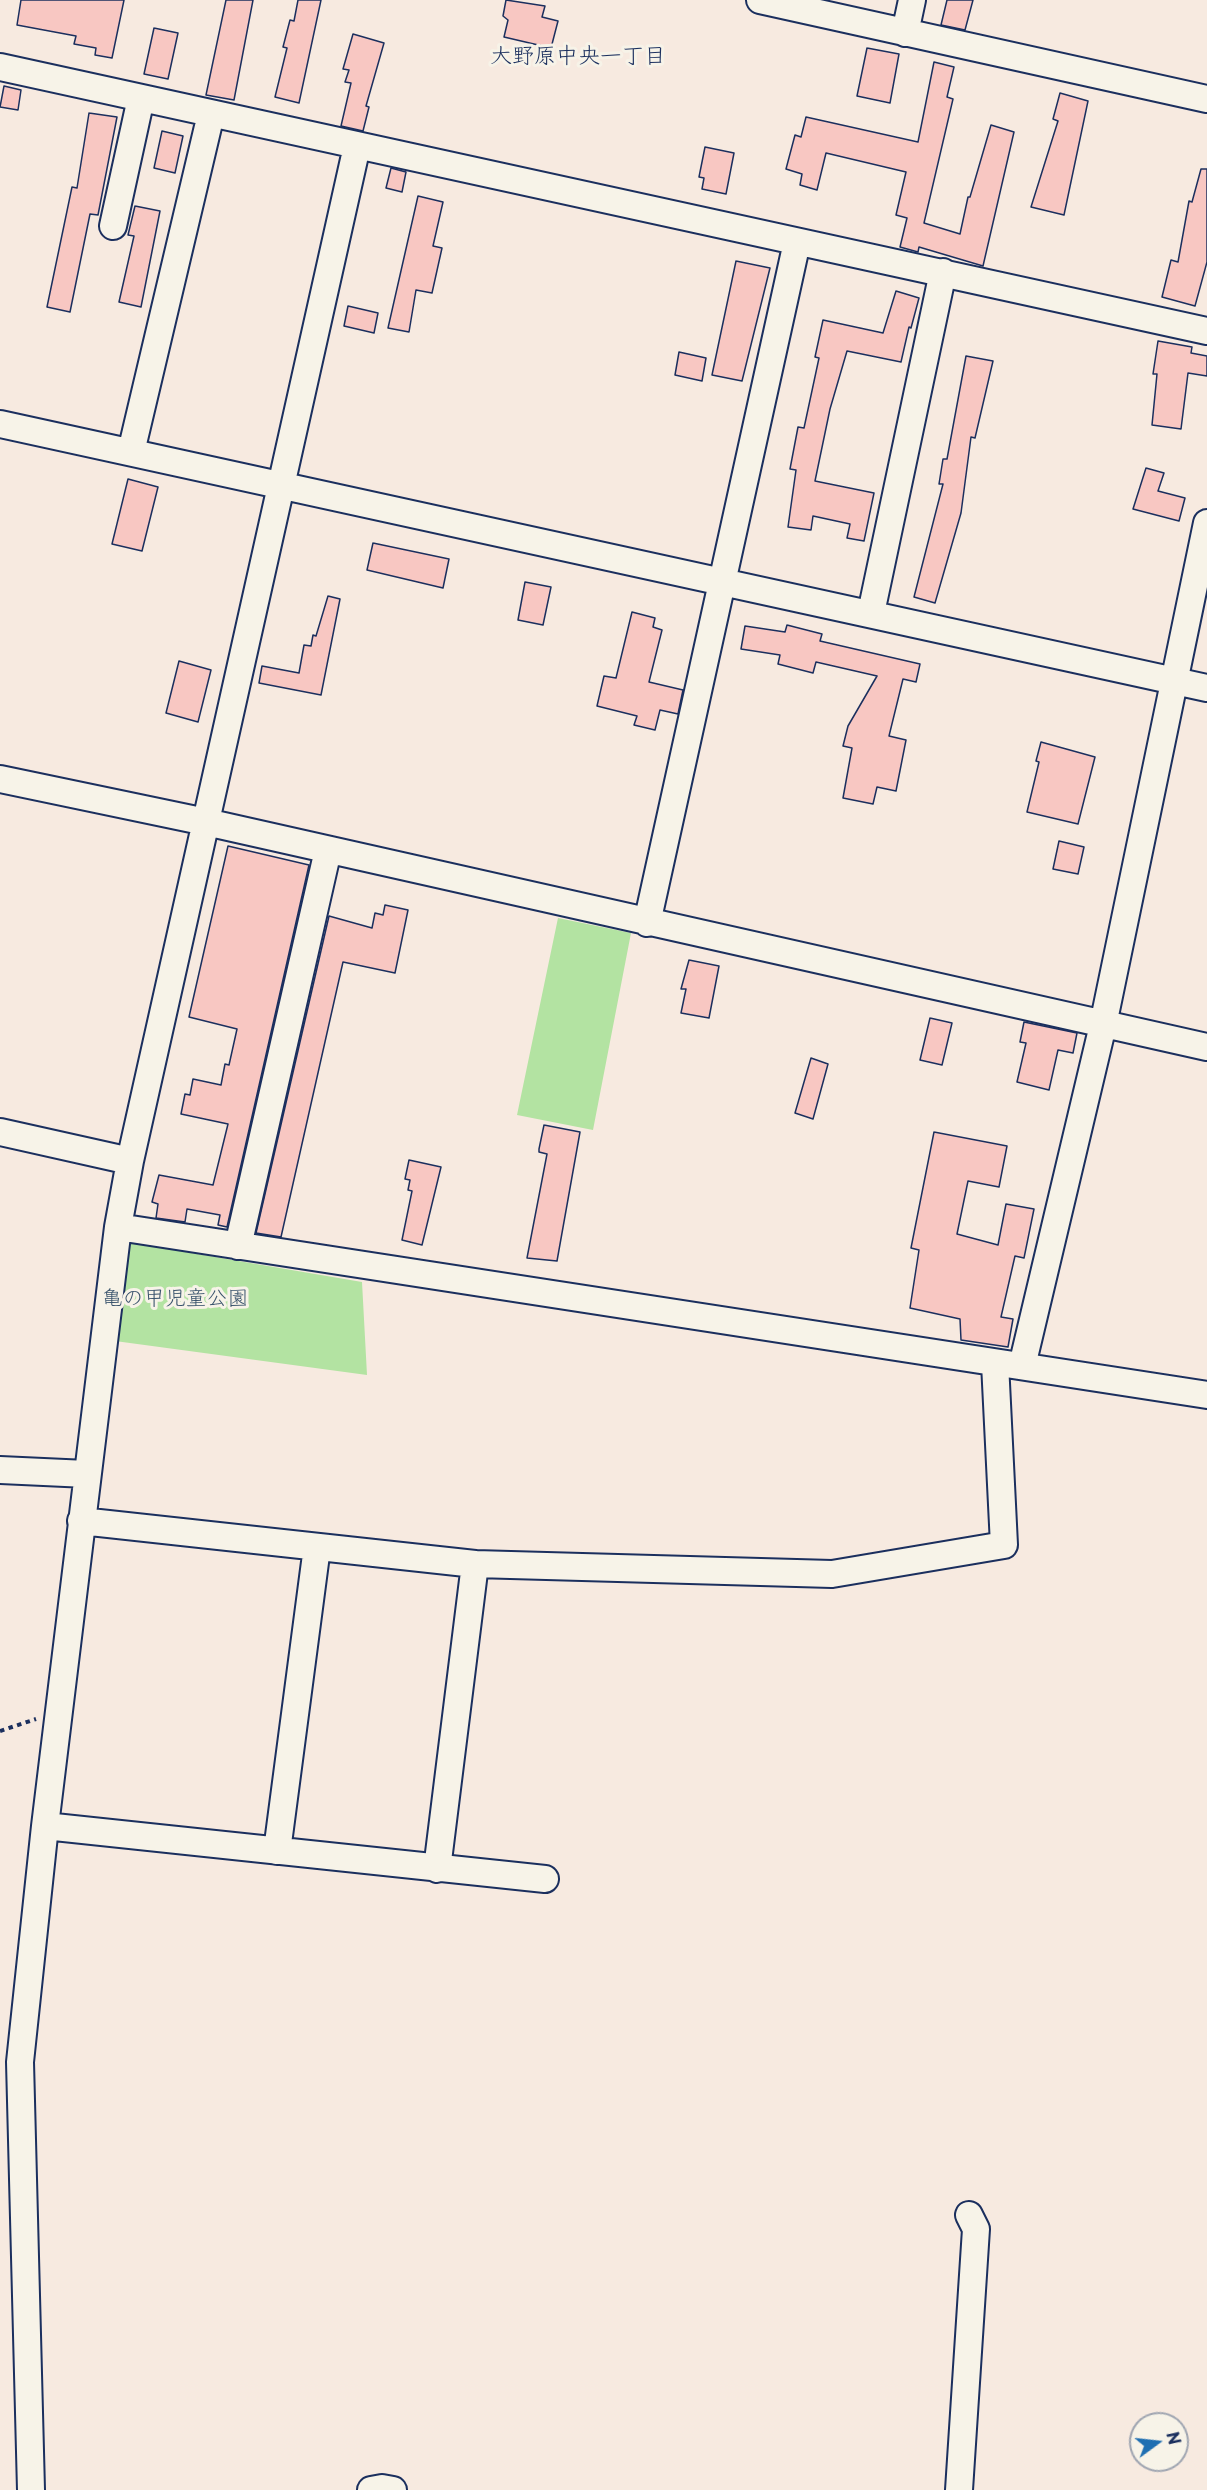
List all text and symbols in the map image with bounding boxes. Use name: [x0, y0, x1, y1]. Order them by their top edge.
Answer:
district label: 大野原中央一丁目: [490, 44, 666, 70]
park label: 亀の甲児童公園: [102, 1286, 248, 1312]
north arrow: [1129, 2412, 1189, 2472]
text: N: [1161, 2429, 1188, 2447]

